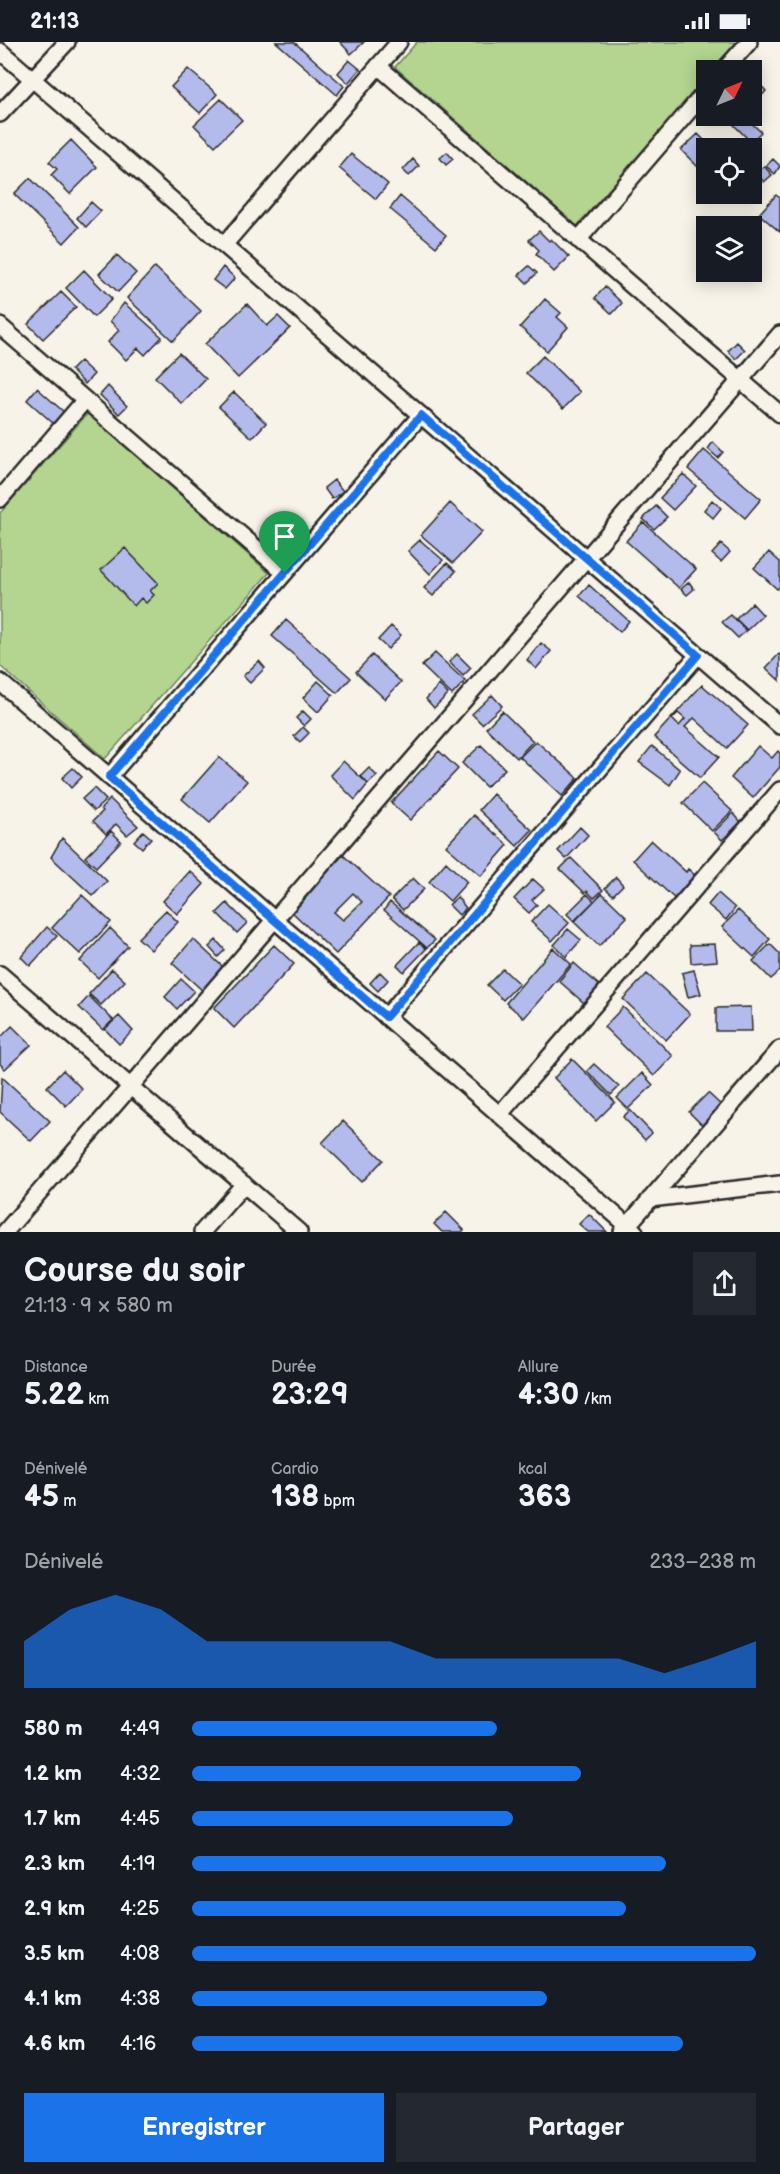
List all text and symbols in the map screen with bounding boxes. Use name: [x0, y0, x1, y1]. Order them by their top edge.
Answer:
text: 21:13: [30, 8, 79, 35]
north arrow: [696, 60, 762, 126]
map controls: [696, 60, 762, 282]
button: locate: [696, 138, 762, 204]
button: layers: [696, 216, 762, 282]
pin: [259, 511, 310, 573]
icon: arrive: [268, 520, 301, 553]
text: Course du soir: [24, 1251, 245, 1291]
button: share: [693, 1252, 756, 1315]
text: 21:13 · 9 × 580 m: [24, 1294, 173, 1318]
text: Distance: [24, 1358, 88, 1377]
text: Durée: [271, 1358, 316, 1377]
text: Allure: [518, 1358, 559, 1377]
text: 5.22: [24, 1377, 84, 1413]
text: 23:29: [271, 1377, 349, 1413]
text: 4:30: [518, 1377, 579, 1413]
text: km: [84, 1390, 109, 1409]
text: /km: [579, 1390, 612, 1409]
text: Dénivelé: [24, 1460, 87, 1479]
text: Cardio: [271, 1460, 319, 1479]
text: kcal: [518, 1460, 547, 1479]
text: 45: [24, 1479, 59, 1515]
text: 138: [271, 1479, 319, 1515]
text: 363: [518, 1479, 571, 1515]
text: m: [59, 1492, 77, 1511]
text: bpm: [319, 1492, 355, 1511]
text: Dénivelé: [24, 1550, 103, 1574]
text: 233–238 m: [650, 1550, 756, 1574]
text: 580 m: [24, 1717, 82, 1741]
text: 4:49: [120, 1717, 160, 1741]
text: 1.2 km: [24, 1762, 82, 1786]
text: 4:32: [120, 1762, 160, 1786]
text: 1.7 km: [24, 1807, 81, 1831]
text: 4:45: [120, 1807, 160, 1831]
text: 2.3 km: [24, 1852, 85, 1876]
text: 4:19: [120, 1852, 156, 1876]
text: 2.9 km: [24, 1897, 85, 1921]
text: 4:25: [120, 1897, 160, 1921]
text: 3.5 km: [24, 1942, 85, 1966]
text: 4:08: [120, 1942, 160, 1966]
text: 4.1 km: [24, 1987, 82, 2011]
text: 4:38: [120, 1987, 160, 2011]
text: 4.6 km: [24, 2032, 85, 2056]
text: 4:16: [120, 2032, 156, 2056]
button: Enregistrer: [24, 2093, 384, 2162]
button: Partager: [396, 2093, 756, 2162]

